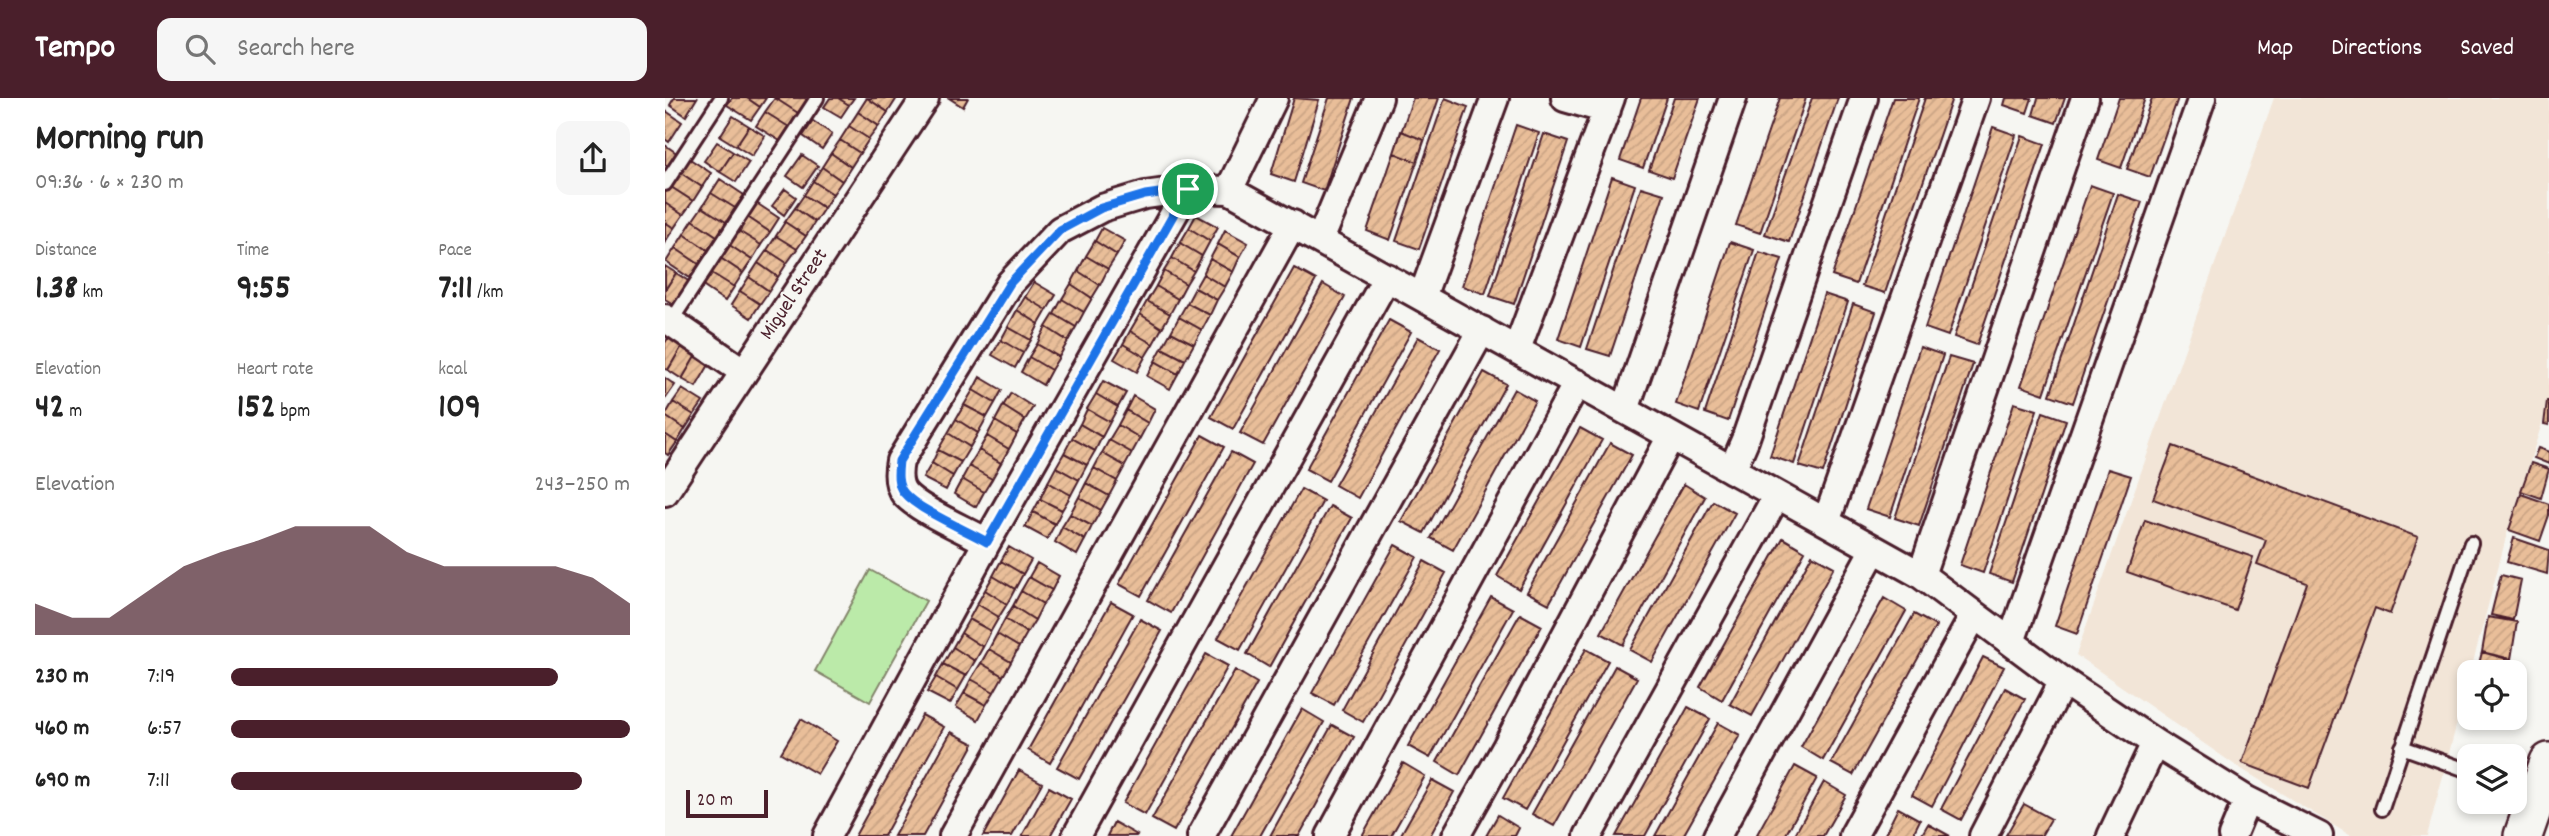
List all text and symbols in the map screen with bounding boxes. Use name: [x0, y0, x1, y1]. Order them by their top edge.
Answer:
search box: [157, 18, 647, 81]
text: Tempo: [35, 26, 115, 73]
icon: search: [181, 30, 219, 68]
text: Search here: [237, 31, 355, 68]
text: Map: [2257, 32, 2293, 66]
text: Directions: [2331, 32, 2422, 66]
text: Saved: [2460, 32, 2514, 66]
text: Morning run: [35, 113, 204, 168]
button: share: [556, 121, 630, 195]
pin: [1158, 159, 1218, 219]
text: 09:36 · 6 × 230 m: [35, 167, 184, 200]
icon: arrive: [1169, 170, 1207, 208]
text: Distance: [35, 238, 97, 265]
text: Time: [237, 238, 269, 265]
text: Pace: [438, 238, 472, 265]
street label: Miguel Street: [753, 243, 837, 347]
text: 1.38: [35, 265, 78, 315]
text: 9:55: [237, 265, 291, 315]
text: 7:11: [438, 265, 473, 315]
text: km: [78, 280, 103, 307]
text: /km: [473, 280, 503, 307]
text: Elevation: [35, 357, 101, 384]
text: Heart rate: [237, 357, 313, 384]
text: kcal: [438, 357, 467, 384]
text: 42: [35, 384, 65, 434]
text: 152: [237, 384, 276, 434]
text: 109: [438, 384, 481, 434]
text: m: [65, 399, 82, 426]
text: bpm: [276, 399, 310, 426]
text: Elevation: [35, 469, 115, 502]
text: 243–250 m: [534, 469, 630, 502]
map controls: [2457, 660, 2527, 814]
button: locate: [2457, 660, 2527, 730]
text: 230 m: [35, 661, 89, 694]
text: 7:19: [147, 661, 175, 694]
text: 460 m: [35, 713, 89, 746]
text: 6:57: [147, 713, 182, 746]
button: layers: [2457, 744, 2527, 814]
text: 690 m: [35, 765, 90, 798]
text: 7:11: [147, 765, 170, 798]
scale bar: [686, 787, 768, 819]
text: 20 m: [697, 788, 733, 815]

